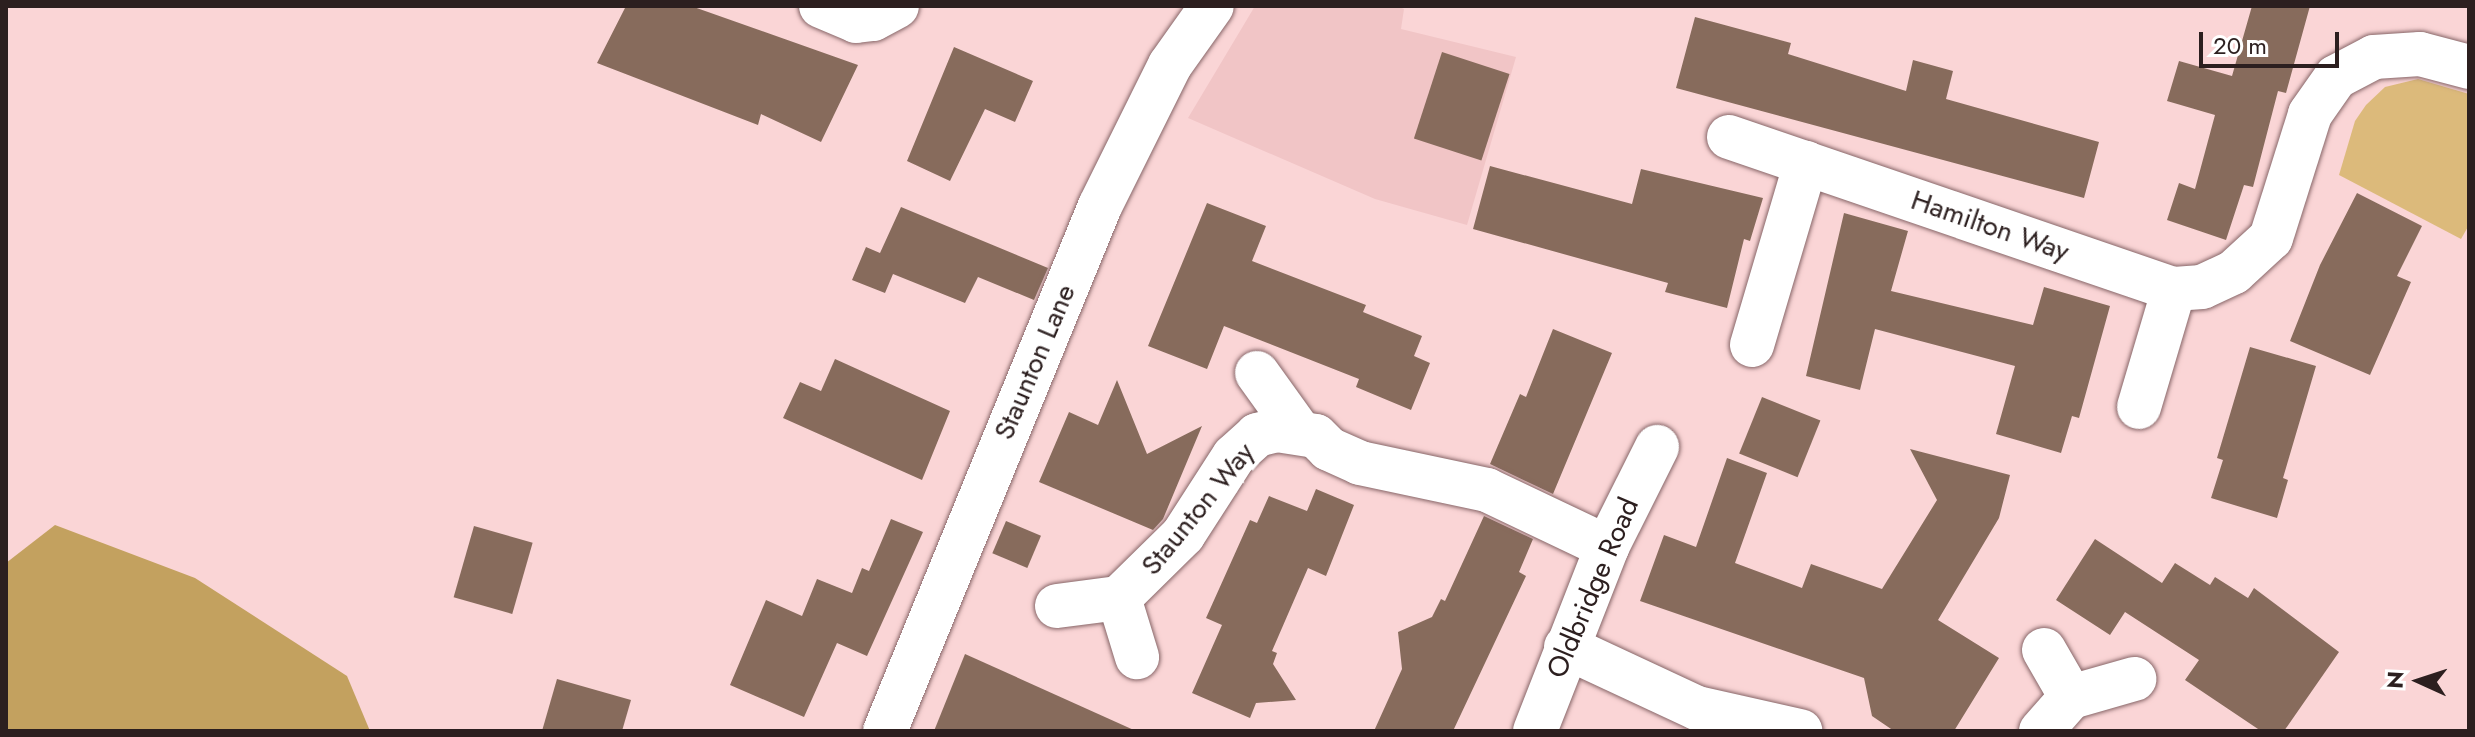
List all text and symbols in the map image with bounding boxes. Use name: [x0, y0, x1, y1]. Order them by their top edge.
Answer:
scale bar: [2203, 16, 2343, 66]
text: 20 m: [2213, 28, 2267, 63]
street label: Hamilton Way: [1907, 183, 2073, 269]
street label: Staunton Lane: [987, 279, 1083, 445]
street label: Staunton Way: [1134, 436, 1262, 582]
street label: Oldbridge Road: [1540, 493, 1646, 683]
north arrow: [2379, 641, 2459, 721]
text: N: [2379, 670, 2411, 689]

